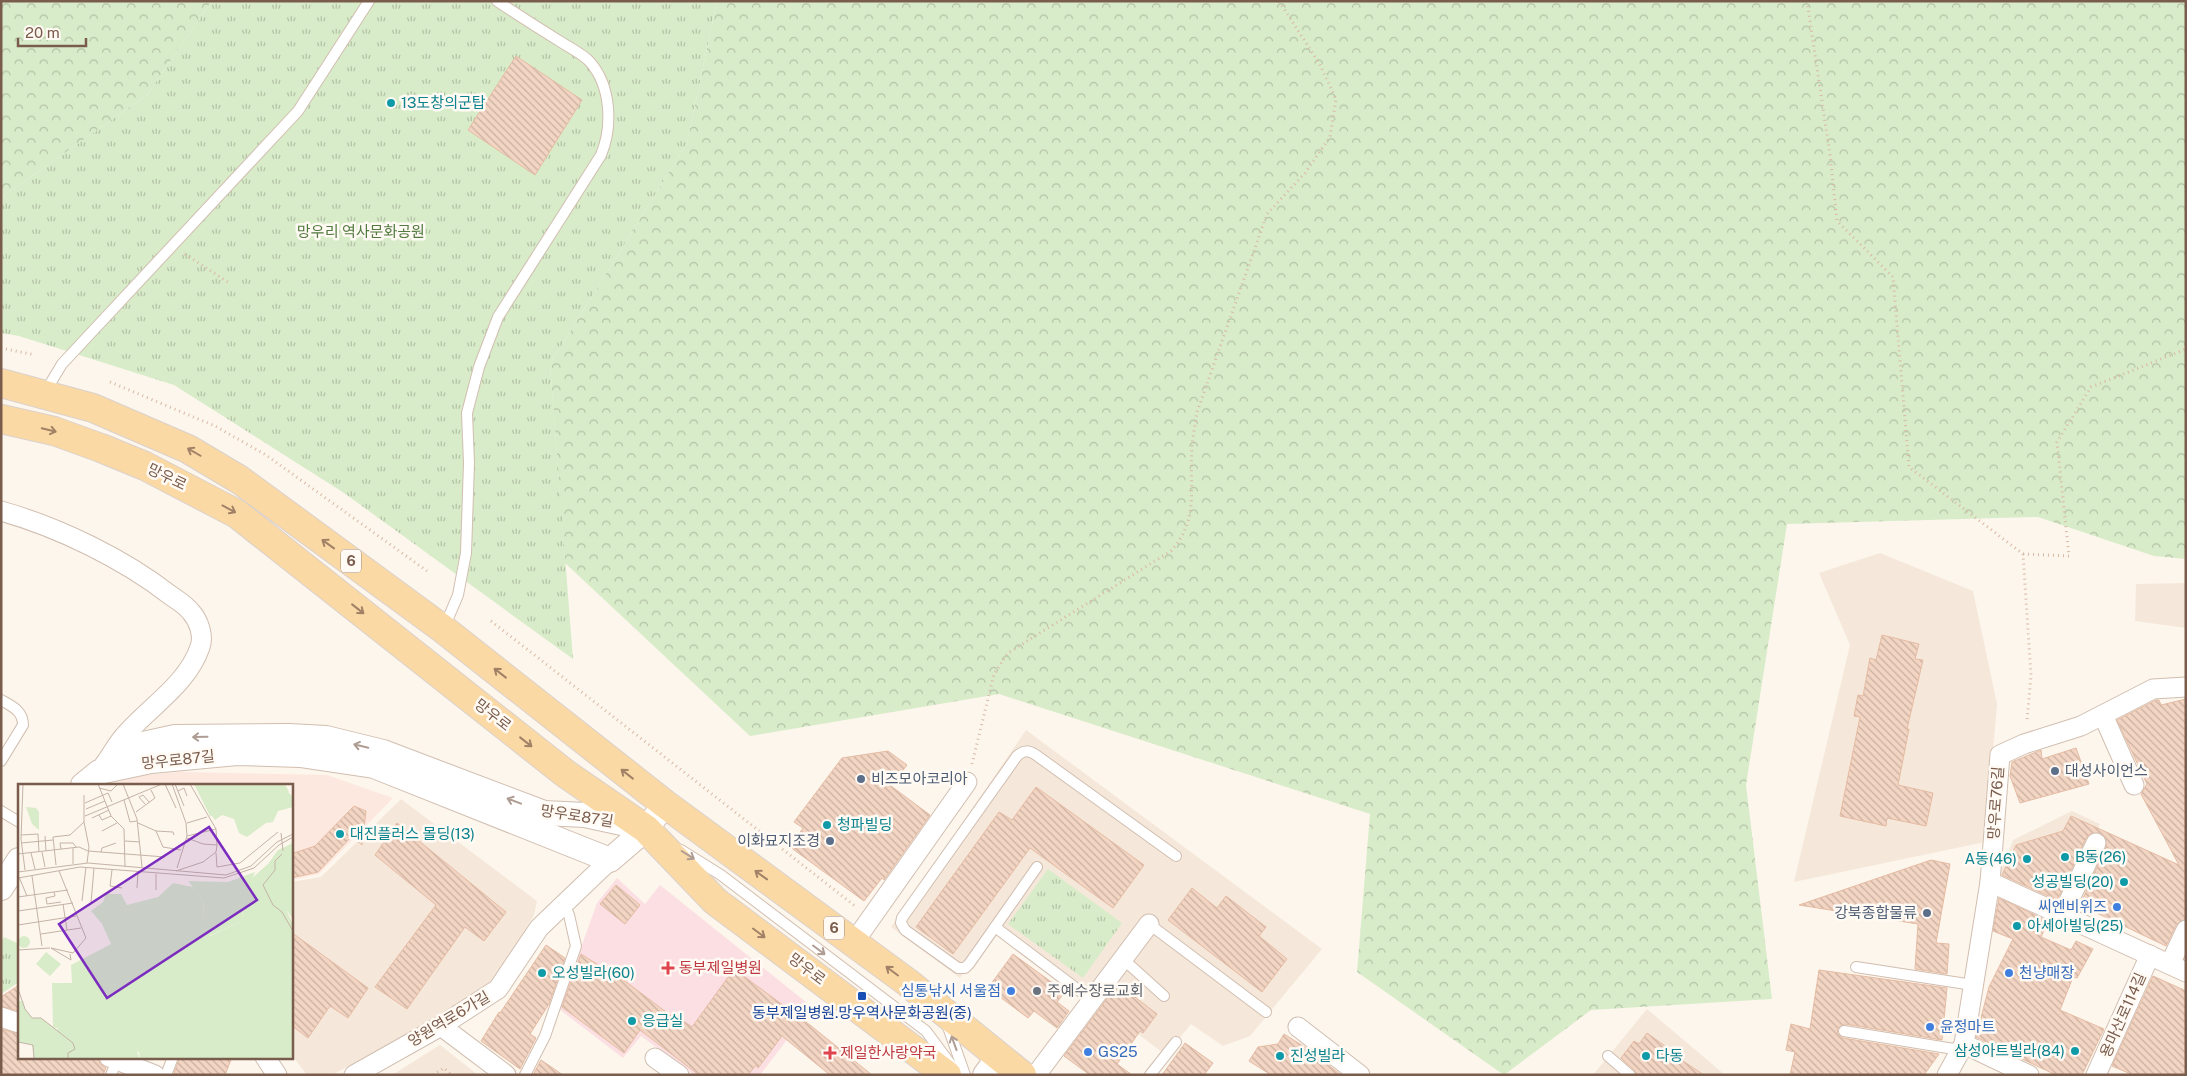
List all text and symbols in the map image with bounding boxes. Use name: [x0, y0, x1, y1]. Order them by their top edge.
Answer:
scale bar: [18, 15, 85, 47]
text: 20 m: [25, 24, 60, 41]
place label: 13도창의군탑: [401, 94, 486, 111]
marker: 13도창의군탑: [385, 97, 397, 109]
park label: 망우리 역사문화공원: [297, 223, 425, 240]
one-way arrow: [40, 426, 56, 435]
one-way arrow: [187, 447, 201, 457]
street label: 망우로: [145, 460, 190, 493]
one-way arrow: [221, 505, 236, 515]
one-way arrow: [321, 539, 335, 549]
road number: 6: [341, 550, 361, 572]
one-way arrow: [351, 603, 364, 614]
one-way arrow: [493, 668, 506, 679]
street label: 망우로: [472, 695, 515, 734]
one-way arrow: [192, 732, 208, 742]
one-way arrow: [519, 737, 533, 747]
one-way arrow: [354, 741, 370, 750]
street label: 망우로87길: [140, 747, 215, 772]
place label: 대성사이언스: [2065, 762, 2148, 779]
marker: 대성사이언스: [2049, 765, 2061, 777]
street label: 망우로76길: [1984, 766, 2007, 840]
one-way arrow: [620, 769, 634, 779]
place label: 비즈모아코리아: [871, 770, 968, 787]
marker: 비즈모아코리아: [855, 773, 867, 785]
inset map: [18, 784, 292, 1058]
one-way arrow: [507, 796, 522, 806]
street label: 망우로87길: [539, 801, 615, 830]
place label: 청파빌딩: [837, 816, 892, 833]
marker: 청파빌딩: [821, 819, 833, 831]
place label: 대진플러스 몰딩(13): [350, 825, 475, 842]
marker: 대진플러스 몰딩(13): [334, 828, 346, 840]
place label: 이화묘지조경: [737, 832, 820, 849]
marker: 이화묘지조경: [824, 835, 836, 847]
place label: B동(26): [2075, 848, 2126, 865]
one-way arrow: [680, 850, 694, 860]
place label: A동(46): [1965, 850, 2017, 867]
marker: B동(26): [2059, 851, 2071, 863]
marker: A동(46): [2021, 853, 2033, 865]
one-way arrow: [755, 870, 769, 880]
place label: 성공빌딩(20): [2032, 873, 2114, 890]
marker: 성공빌딩(20): [2118, 876, 2130, 888]
place label: 씨엔비위즈: [2038, 898, 2107, 915]
marker: 씨엔비위즈: [2111, 901, 2123, 913]
place label: 강북종합물류: [1834, 904, 1917, 921]
marker: 강북종합물류: [1921, 907, 1933, 919]
road number: 6: [824, 916, 844, 940]
place label: 아세아빌딩(25): [2027, 917, 2124, 934]
marker: 아세아빌딩(25): [2011, 920, 2023, 932]
one-way arrow: [752, 928, 766, 938]
one-way arrow: [812, 944, 825, 955]
street label: 망우로: [786, 949, 829, 988]
place label: 동부제일병원: [679, 959, 762, 976]
marker: 동부제일병원: [661, 961, 675, 975]
place label: 오성빌라(60): [552, 964, 635, 981]
place label: 천냥매장: [2019, 964, 2074, 981]
one-way arrow: [885, 966, 899, 976]
marker: 오성빌라(60): [536, 967, 548, 979]
marker: 천냥매장: [2003, 967, 2015, 979]
street label: 용마산로114길: [2096, 970, 2149, 1060]
place label: 심통낚시 서울점: [901, 982, 1001, 999]
place label: 주예수장로교회: [1047, 982, 1144, 999]
marker: 심통낚시 서울점: [1005, 985, 1017, 997]
marker: 주예수장로교회: [1031, 985, 1043, 997]
street label: 양원역로6가길: [405, 988, 493, 1050]
marker: 동부제일병원.망우역사문화공원(중): [856, 990, 868, 1002]
place label: 동부제일병원.망우역사문화공원(중): [752, 1004, 972, 1021]
place label: 응급실: [642, 1012, 683, 1029]
marker: 응급실: [626, 1015, 638, 1027]
place label: 윤정마트: [1940, 1018, 1995, 1035]
marker: 윤정마트: [1924, 1021, 1936, 1033]
one-way arrow: [949, 1035, 958, 1051]
place label: 삼성아트빌라(84): [1954, 1042, 2065, 1059]
place label: GS25: [1098, 1043, 1138, 1060]
place label: 제일한사랑약국: [840, 1044, 937, 1061]
marker: 삼성아트빌라(84): [2069, 1045, 2081, 1057]
marker: GS25: [1082, 1046, 1094, 1058]
marker: 제일한사랑약국: [824, 1047, 836, 1059]
place label: 진성빌라: [1290, 1047, 1345, 1064]
place label: 다동: [1656, 1047, 1684, 1064]
marker: 진성빌라: [1274, 1050, 1286, 1062]
marker: 다동: [1640, 1050, 1652, 1062]

